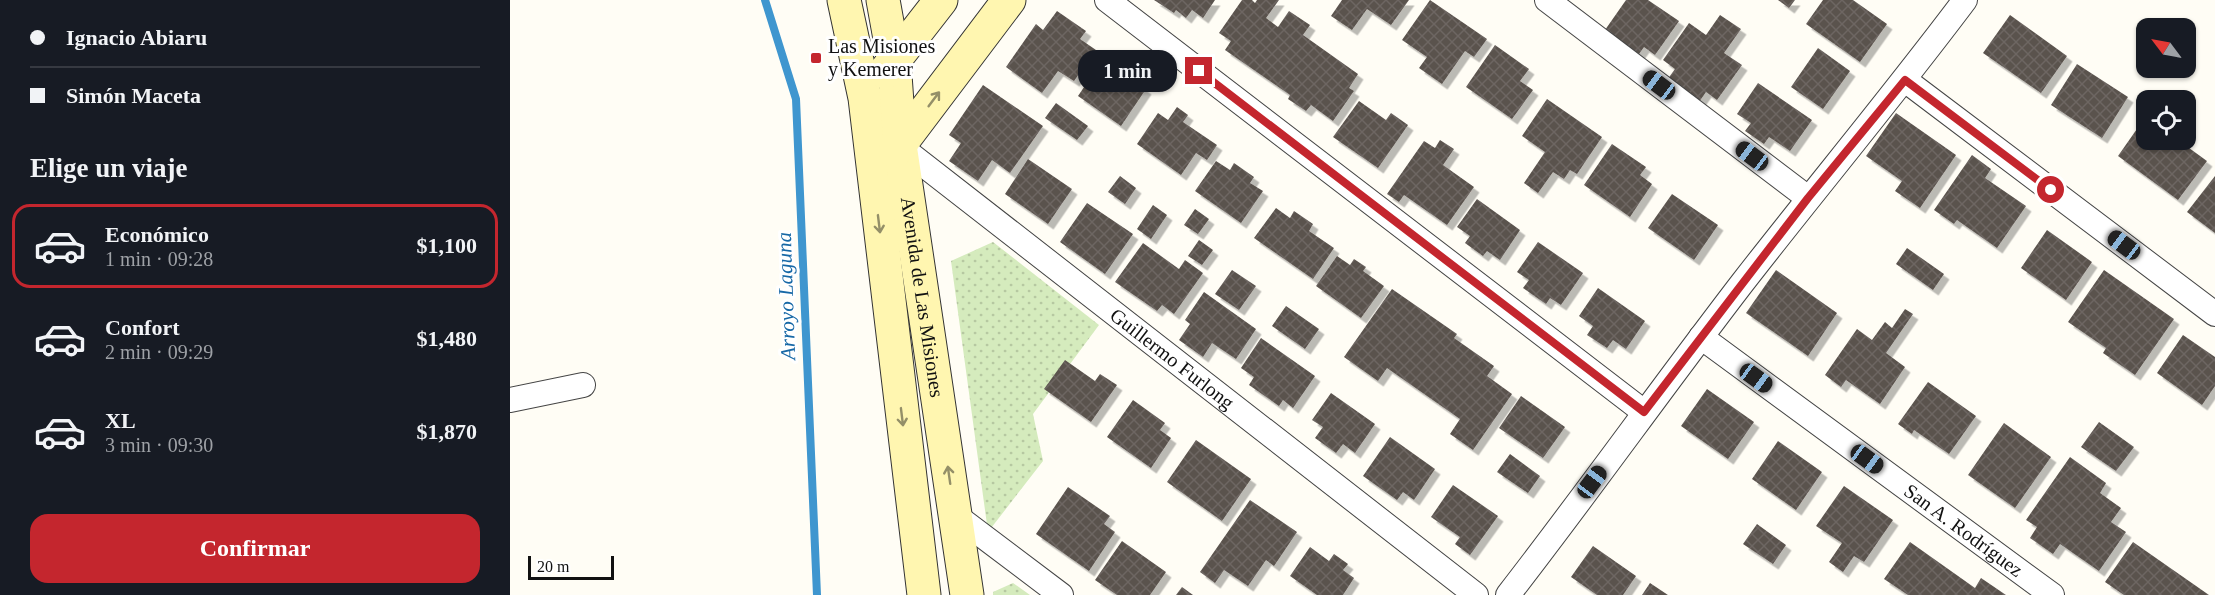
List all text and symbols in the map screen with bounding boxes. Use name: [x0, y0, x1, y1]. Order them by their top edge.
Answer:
north arrow: [2136, 18, 2196, 78]
map controls: [2136, 18, 2196, 150]
text: Ignacio Abiaru: [66, 25, 207, 50]
place label: Las Misiones y Kemerer: [828, 35, 935, 81]
callout: 1 min: [1079, 50, 1178, 92]
marker: Las Misiones y Kemerer: [809, 51, 823, 65]
route end: [1185, 57, 1212, 84]
text: 1 min: [1103, 60, 1152, 82]
car: [1639, 67, 1679, 103]
text: Simón Maceta: [66, 83, 201, 108]
button: locate: [2136, 90, 2196, 150]
one-way arrow: [928, 91, 941, 107]
car: [1732, 138, 1772, 174]
text: Elige un viaje: [30, 153, 188, 183]
route start: [2037, 176, 2064, 203]
street label: Avenida de Las Misiones: [897, 195, 948, 399]
one-way arrow: [874, 213, 885, 233]
icon: car: [33, 219, 87, 273]
text: Económico: [105, 222, 209, 247]
car: [2104, 227, 2144, 263]
water label: Arroyo Laguna: [772, 232, 800, 362]
text: $1,100: [417, 233, 477, 258]
text: 1 min · 09:28: [105, 248, 213, 270]
street label: Guillermo Furlong: [1106, 304, 1238, 414]
icon: car: [33, 312, 87, 366]
text: Confort: [105, 315, 180, 340]
text: $1,480: [417, 326, 477, 351]
text: 2 min · 09:29: [105, 341, 213, 363]
car: [1736, 360, 1776, 396]
icon: car: [33, 405, 87, 459]
one-way arrow: [897, 407, 908, 427]
text: XL: [105, 408, 136, 433]
text: $1,870: [417, 419, 477, 444]
text: 3 min · 09:30: [105, 434, 213, 456]
car: [1847, 441, 1887, 477]
car: [1574, 462, 1610, 502]
one-way arrow: [943, 465, 954, 485]
street label: San A. Rodríguez: [1900, 479, 2027, 581]
button: Confirmar: [30, 514, 480, 583]
scale bar: [528, 553, 614, 580]
text: 20 m: [537, 558, 569, 575]

